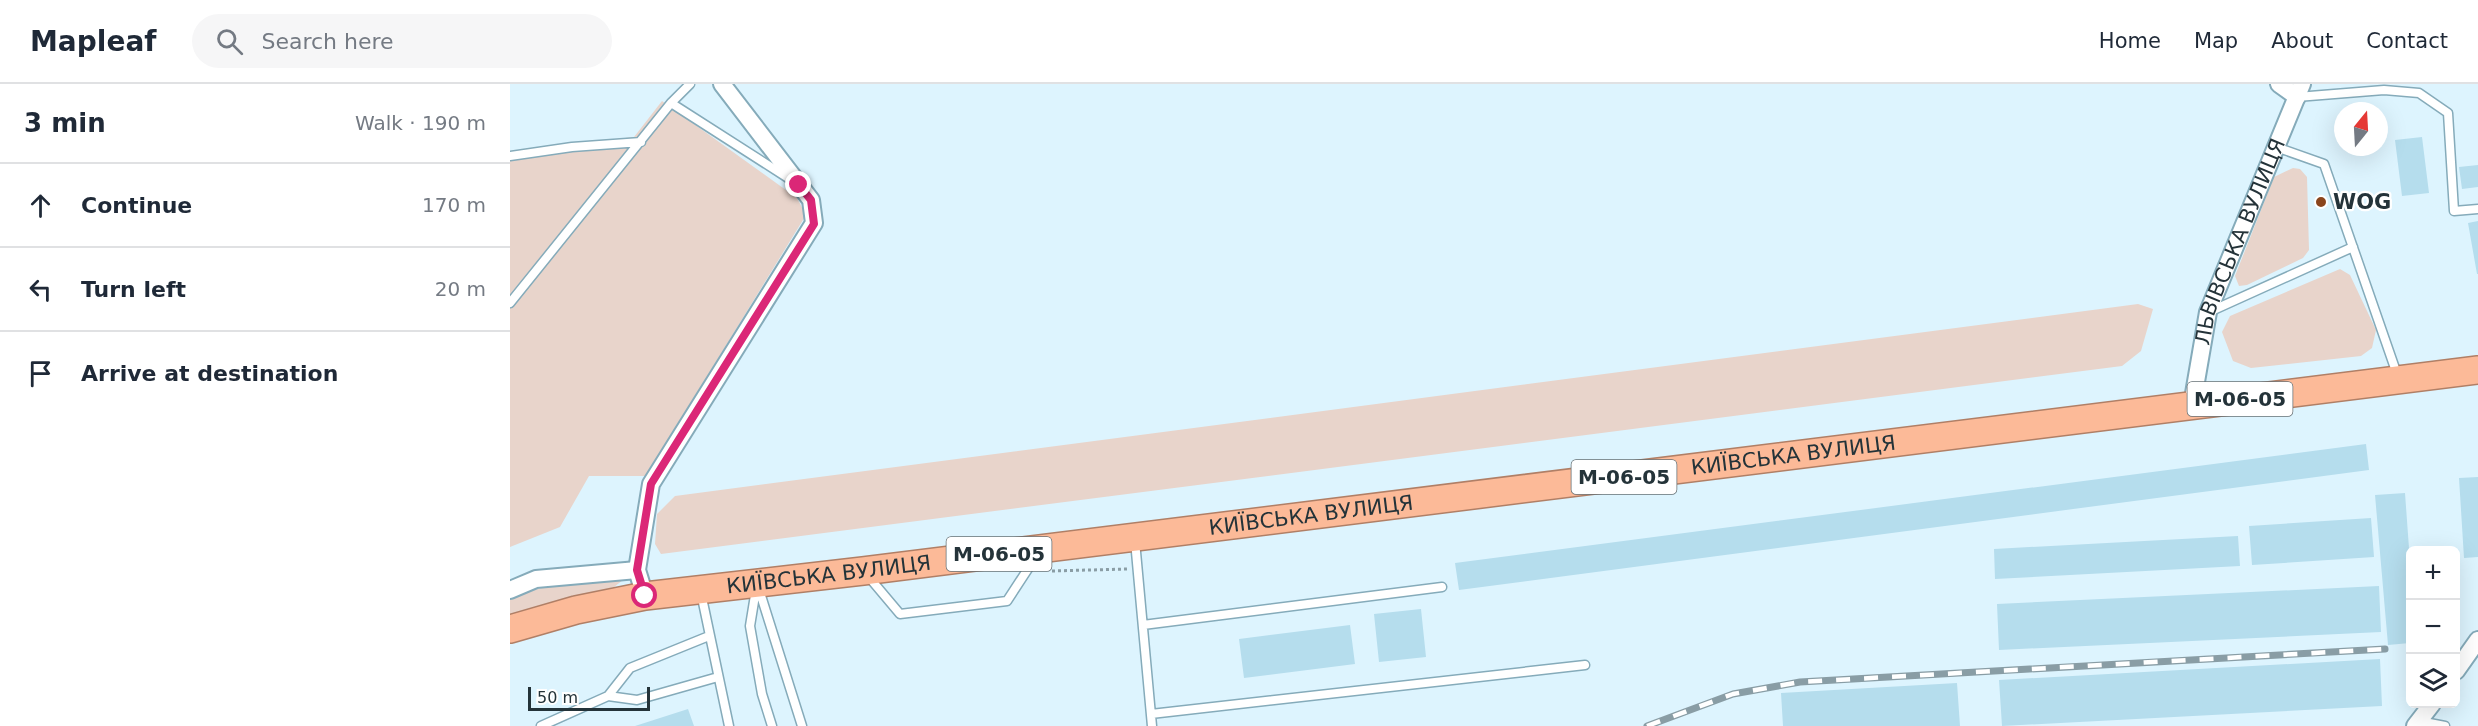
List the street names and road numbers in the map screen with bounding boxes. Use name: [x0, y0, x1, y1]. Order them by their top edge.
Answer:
street label: ЛЬВІВСЬКА ВУЛИЦЯ: [2191, 135, 2290, 347]
road number: М-06-05: [2188, 382, 2292, 416]
street label: КИЇВСЬКА ВУЛИЦЯ: [1690, 431, 1897, 480]
road number: М-06-05: [1572, 460, 1676, 494]
street label: КИЇВСЬКА ВУЛИЦЯ: [1207, 491, 1415, 540]
road number: М-06-05: [946, 537, 1052, 571]
street label: КИЇВСЬКА ВУЛИЦЯ: [725, 551, 932, 599]

